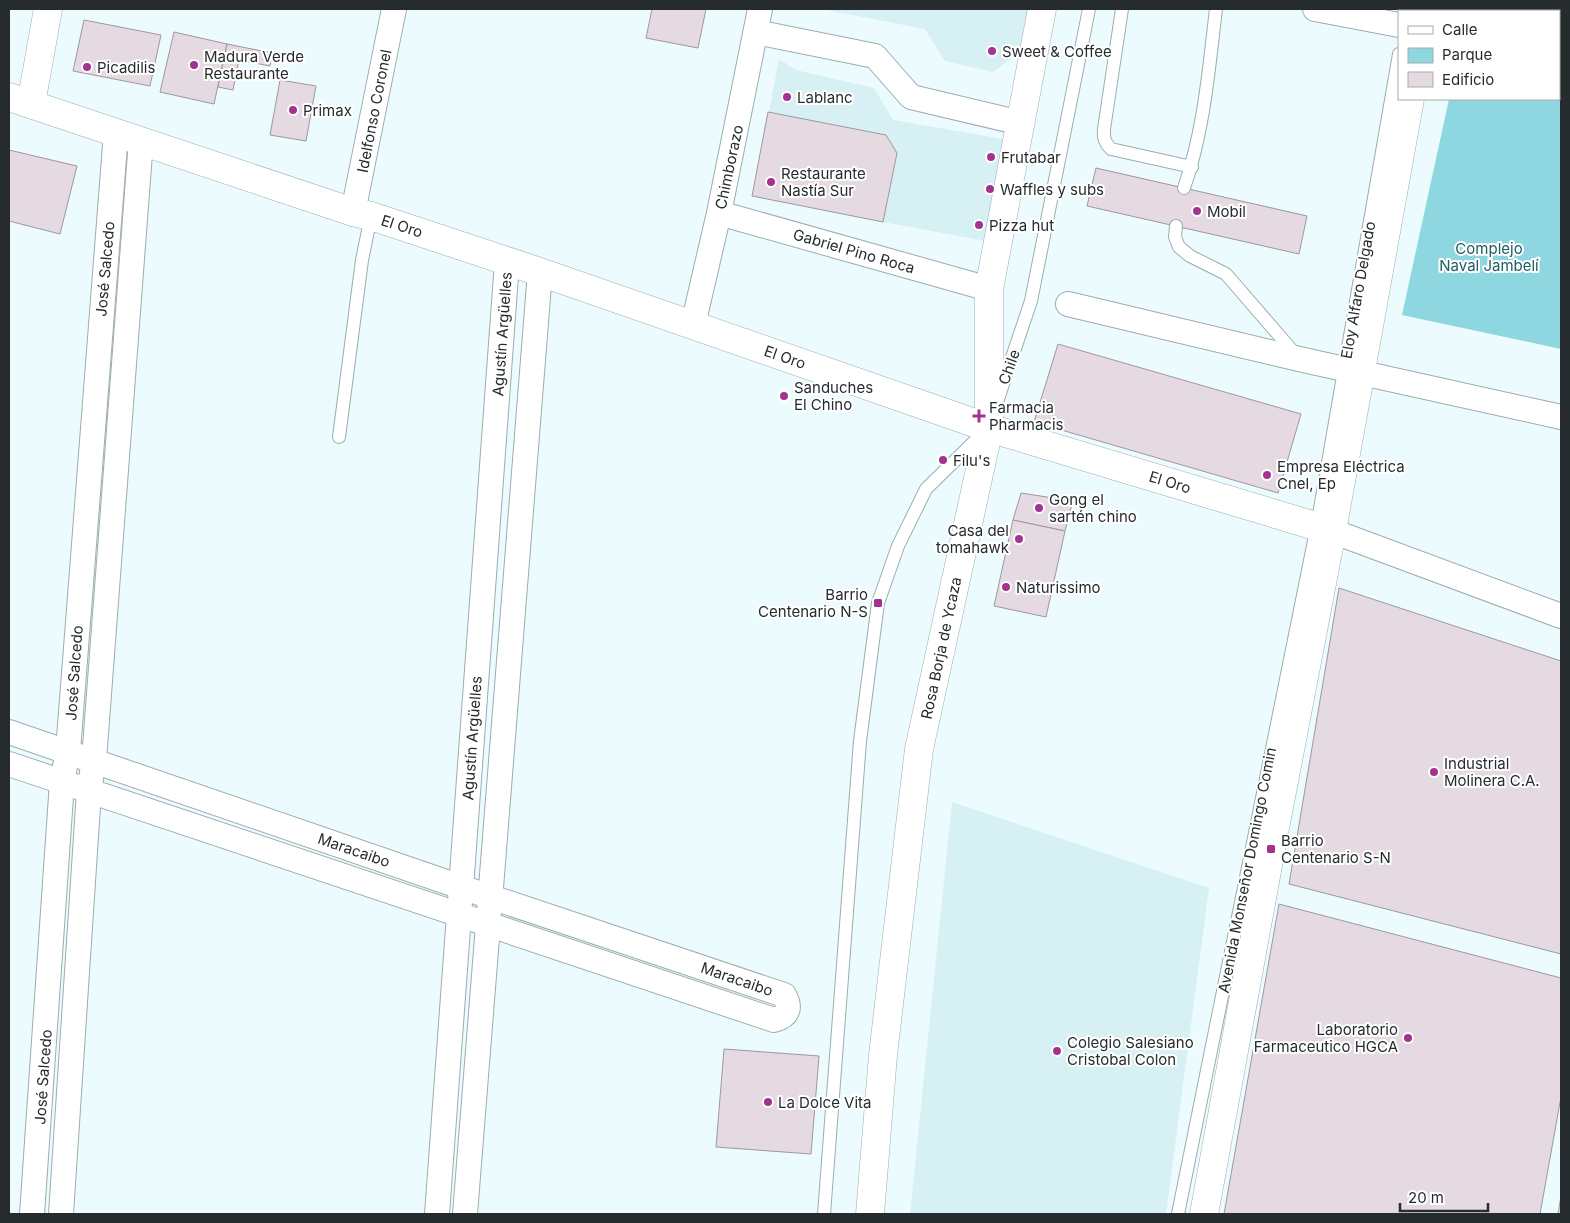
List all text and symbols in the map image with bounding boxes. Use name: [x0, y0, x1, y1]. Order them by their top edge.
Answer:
legend: [1398, 10, 1560, 100]
text: Calle: [1442, 20, 1477, 39]
place label: Sweet & Coffee: [1002, 42, 1112, 61]
marker: Sweet & Coffee: [986, 45, 998, 57]
text: Parque: [1442, 45, 1492, 64]
place label: Madura Verde Restaurante: [204, 47, 304, 83]
street label: Idelfonso Coronel: [353, 48, 395, 174]
place label: Picadilis: [97, 58, 155, 77]
marker: Madura Verde Restaurante: [188, 59, 200, 71]
marker: Picadilis: [81, 61, 93, 73]
text: Edificio: [1442, 70, 1494, 89]
place label: Lablanc: [797, 88, 853, 107]
marker: Lablanc: [781, 91, 793, 103]
place label: Primax: [303, 101, 352, 120]
marker: Primax: [287, 104, 299, 116]
street label: Chimborazo: [711, 123, 747, 211]
place label: Frutabar: [1001, 148, 1061, 167]
marker: Frutabar: [985, 151, 997, 163]
place label: Restaurante Nastía Sur: [781, 164, 866, 200]
marker: Restaurante Nastía Sur: [765, 176, 777, 188]
place label: Waffles y subs: [1000, 180, 1104, 199]
marker: Waffles y subs: [984, 183, 996, 195]
place label: Mobil: [1207, 202, 1246, 221]
marker: Mobil: [1191, 205, 1203, 217]
street label: El Oro: [379, 210, 425, 242]
place label: Pizza hut: [989, 216, 1054, 235]
marker: Pizza hut: [973, 219, 985, 231]
street label: Eloy Alfaro Delgado: [1337, 220, 1379, 360]
street label: José Salcedo: [91, 221, 119, 317]
street label: Gabriel Pino Roca: [791, 225, 917, 277]
park label: Complejo Naval Jambelí: [1439, 239, 1539, 275]
street label: Agustín Argüelles: [488, 271, 516, 397]
street label: El Oro: [762, 341, 808, 373]
street label: Chile: [994, 347, 1024, 387]
place label: Sanduches El Chino: [794, 378, 873, 414]
marker: Sanduches El Chino: [778, 390, 790, 402]
place label: Farmacia Pharmacis: [989, 398, 1064, 434]
marker: Farmacia Pharmacis: [973, 410, 985, 422]
place label: Filu's: [953, 451, 990, 470]
marker: Filu's: [937, 454, 949, 466]
place label: Empresa Eléctrica Cnel, Ep: [1277, 457, 1405, 493]
street label: El Oro: [1147, 467, 1193, 497]
marker: Empresa Eléctrica Cnel, Ep: [1261, 469, 1273, 481]
place label: Gong el sartén chino: [1049, 490, 1137, 526]
marker: Gong el sartén chino: [1033, 502, 1045, 514]
place label: Casa del tomahawk: [936, 521, 1010, 557]
marker: Casa del tomahawk: [1013, 533, 1025, 545]
street label: Rosa Borja de Ycaza: [917, 575, 965, 721]
place label: Naturissimo: [1016, 578, 1101, 597]
marker: Naturissimo: [1000, 581, 1012, 593]
place label: Barrio Centenario N-S: [758, 585, 868, 621]
marker: Barrio Centenario N-S: [872, 597, 884, 609]
street label: José Salcedo: [61, 625, 87, 721]
street label: Agustín Argüelles: [458, 675, 486, 801]
street label: Avenida Monseñor Domingo Comin: [1214, 746, 1280, 994]
place label: Industrial Molinera C.A.: [1444, 754, 1540, 790]
marker: Industrial Molinera C.A.: [1428, 766, 1440, 778]
street label: Maracaibo: [315, 829, 393, 871]
place label: Barrio Centenario S-N: [1281, 831, 1391, 867]
marker: Barrio Centenario S-N: [1265, 843, 1277, 855]
street label: Maracaibo: [698, 958, 776, 1000]
place label: Laboratorio Farmaceutico HGCA: [1254, 1020, 1398, 1056]
street label: José Salcedo: [30, 1029, 56, 1125]
marker: Laboratorio Farmaceutico HGCA: [1402, 1032, 1414, 1044]
place label: Colegio Salesiano Cristobal Colon: [1067, 1033, 1194, 1069]
marker: Colegio Salesiano Cristobal Colon: [1051, 1045, 1063, 1057]
place label: La Dolce Vita: [778, 1093, 872, 1112]
marker: La Dolce Vita: [762, 1096, 774, 1108]
scale bar: [1400, 1180, 1488, 1212]
text: 20 m: [1408, 1188, 1444, 1207]

